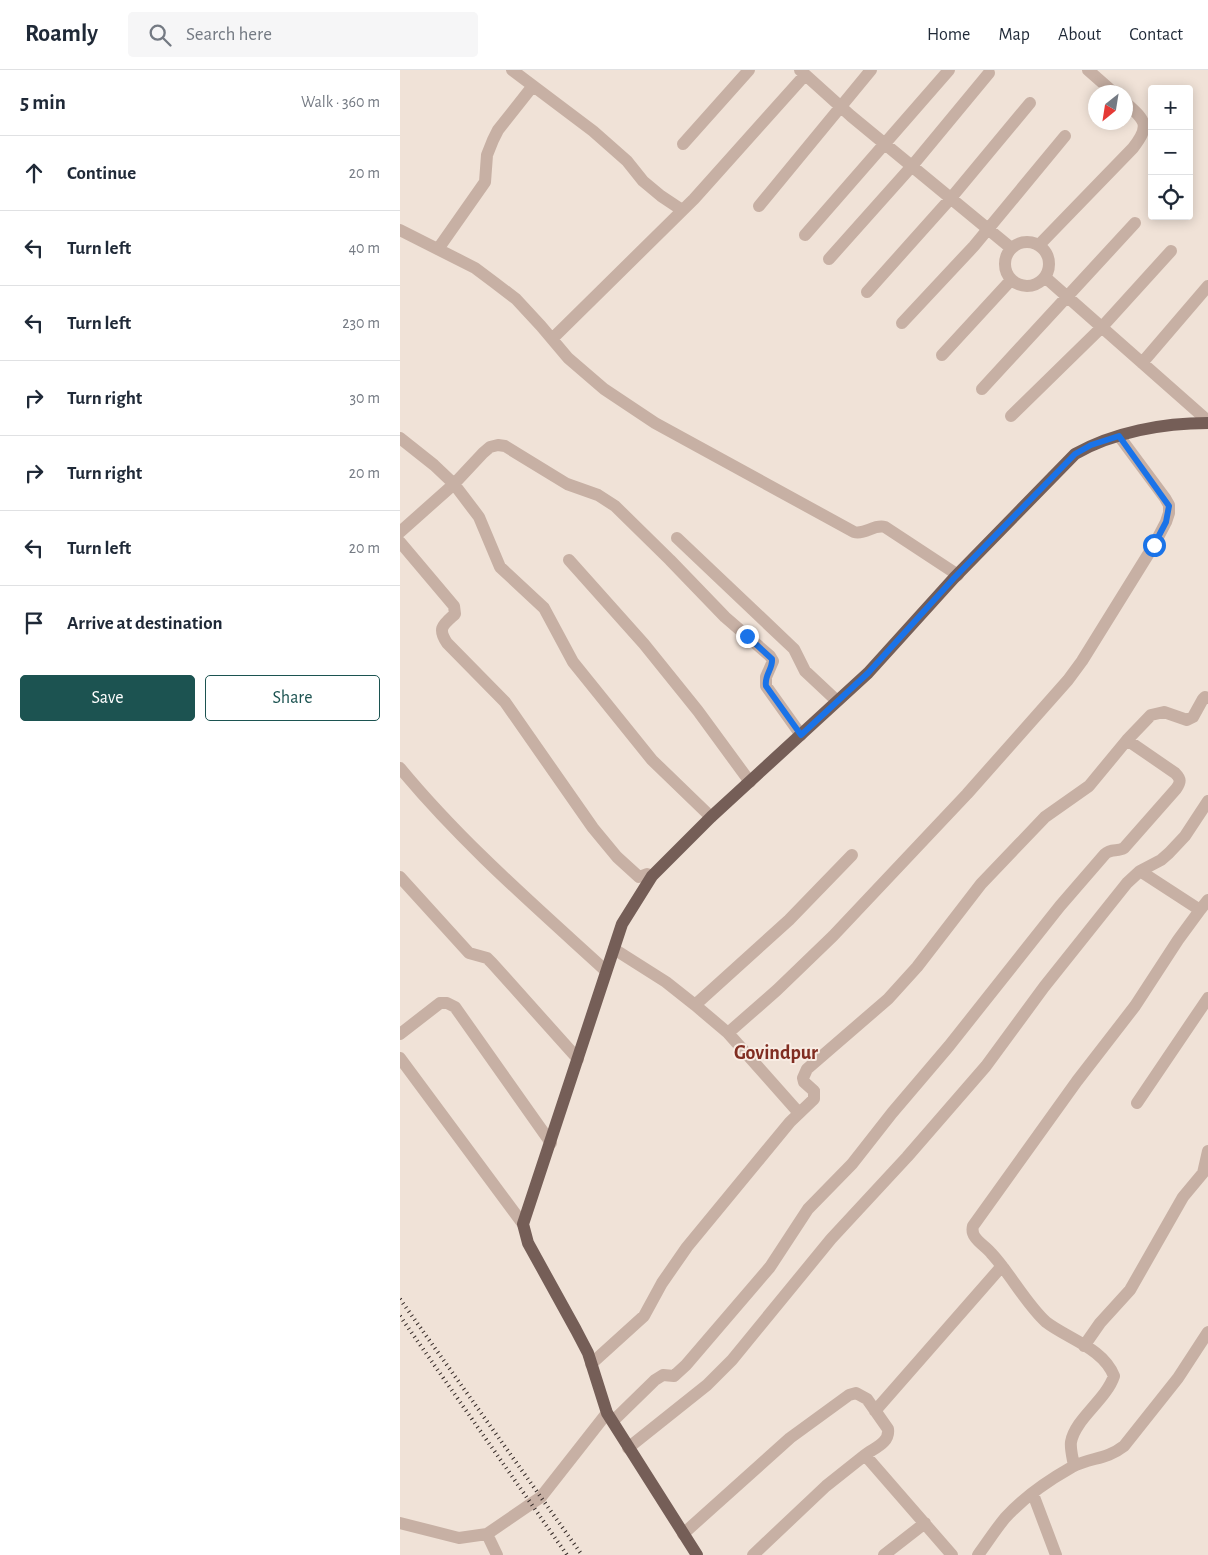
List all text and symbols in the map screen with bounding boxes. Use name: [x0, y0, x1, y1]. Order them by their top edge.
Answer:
search box: [128, 12, 478, 57]
icon: search: [146, 21, 174, 49]
text: Roamly: [25, 22, 98, 46]
text: Search here: [186, 25, 272, 44]
text: Home: [927, 26, 970, 44]
text: Map: [998, 26, 1030, 44]
text: About: [1058, 26, 1101, 44]
text: Contact: [1129, 26, 1183, 44]
north arrow: [1088, 85, 1133, 130]
map controls: [1148, 85, 1193, 220]
button: +: [1148, 85, 1193, 130]
text: 5 min: [20, 92, 66, 113]
text: Walk · 360 m: [301, 94, 380, 110]
button: −: [1148, 130, 1193, 175]
icon: ahead: [20, 159, 48, 187]
text: Continue: [67, 164, 136, 183]
text: 20 m: [349, 165, 380, 181]
button: locate: [1148, 175, 1193, 220]
icon: left: [20, 234, 48, 262]
text: Turn left: [67, 239, 131, 258]
text: 40 m: [348, 240, 380, 256]
icon: left: [20, 309, 48, 337]
text: Turn left: [67, 314, 131, 333]
text: 230 m: [342, 315, 380, 331]
icon: right: [20, 384, 48, 412]
text: Turn right: [67, 389, 142, 408]
text: 30 m: [350, 390, 380, 406]
icon: right: [20, 459, 48, 487]
text: Turn right: [67, 464, 142, 483]
text: 20 m: [349, 465, 380, 481]
icon: left: [20, 534, 48, 562]
route start: [1143, 534, 1166, 557]
text: Turn left: [67, 539, 131, 558]
text: 20 m: [349, 540, 380, 556]
icon: arrive: [20, 609, 48, 637]
text: Arrive at destination: [67, 614, 223, 633]
route end: [736, 625, 759, 648]
button: Save: [20, 675, 195, 721]
button: Share: [205, 675, 380, 721]
district label: Govindpur: [734, 1043, 818, 1063]

